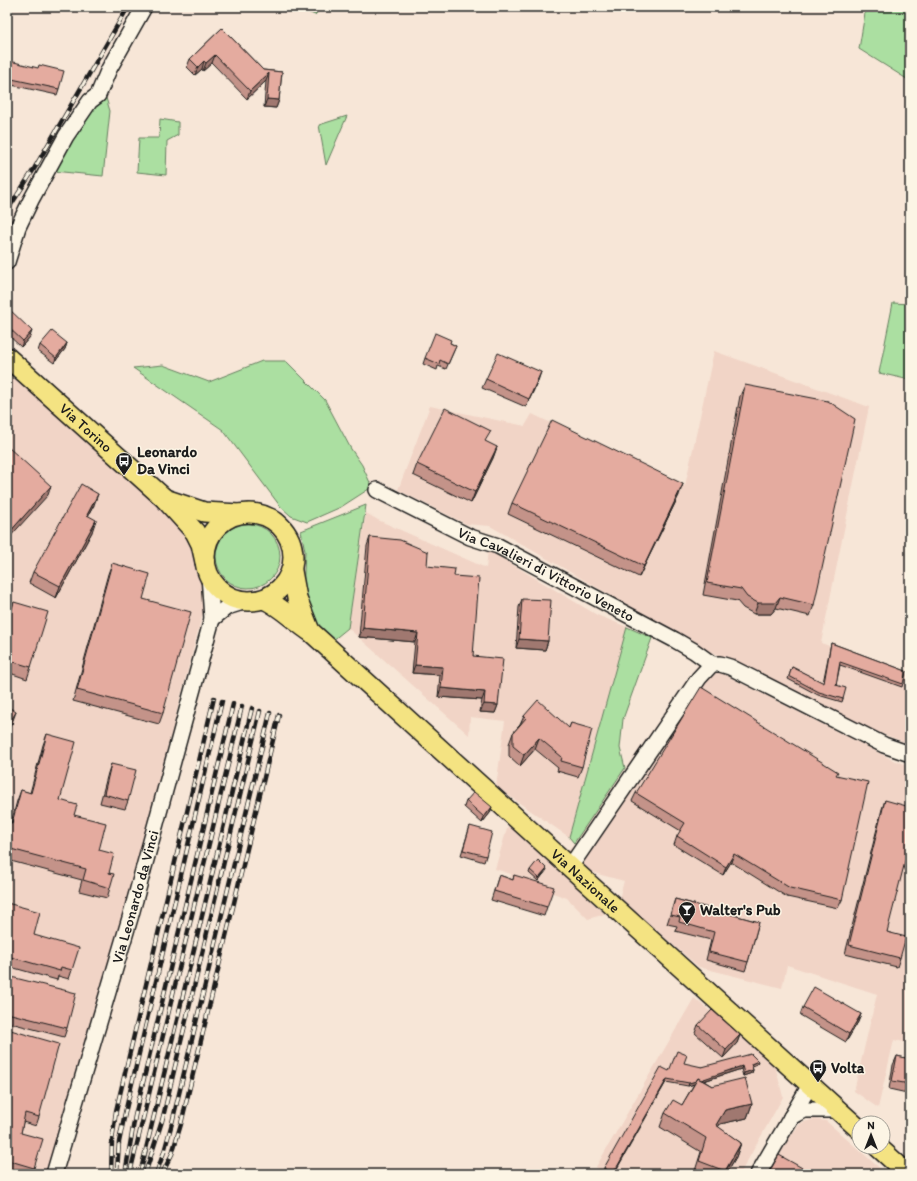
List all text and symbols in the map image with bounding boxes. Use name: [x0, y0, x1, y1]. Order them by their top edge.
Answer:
street label: Via Torino: [56, 399, 116, 456]
place label: Leonardo Da Vinci: [137, 443, 197, 478]
bus stop icon: Leonardo Da Vinci: [114, 451, 134, 476]
street label: Via Cavalieri di Vittorio Veneto: [454, 523, 637, 626]
street label: Via Leonardo da Vinci: [108, 828, 163, 966]
street label: Via Nazionale: [547, 845, 624, 917]
bar icon: Walter's Pub: [677, 900, 697, 925]
place label: Walter's Pub: [700, 901, 781, 919]
bus stop icon: Volta: [808, 1058, 828, 1083]
place label: Volta: [831, 1059, 865, 1077]
north arrow: [851, 1115, 891, 1155]
text: N: [867, 1119, 875, 1132]

